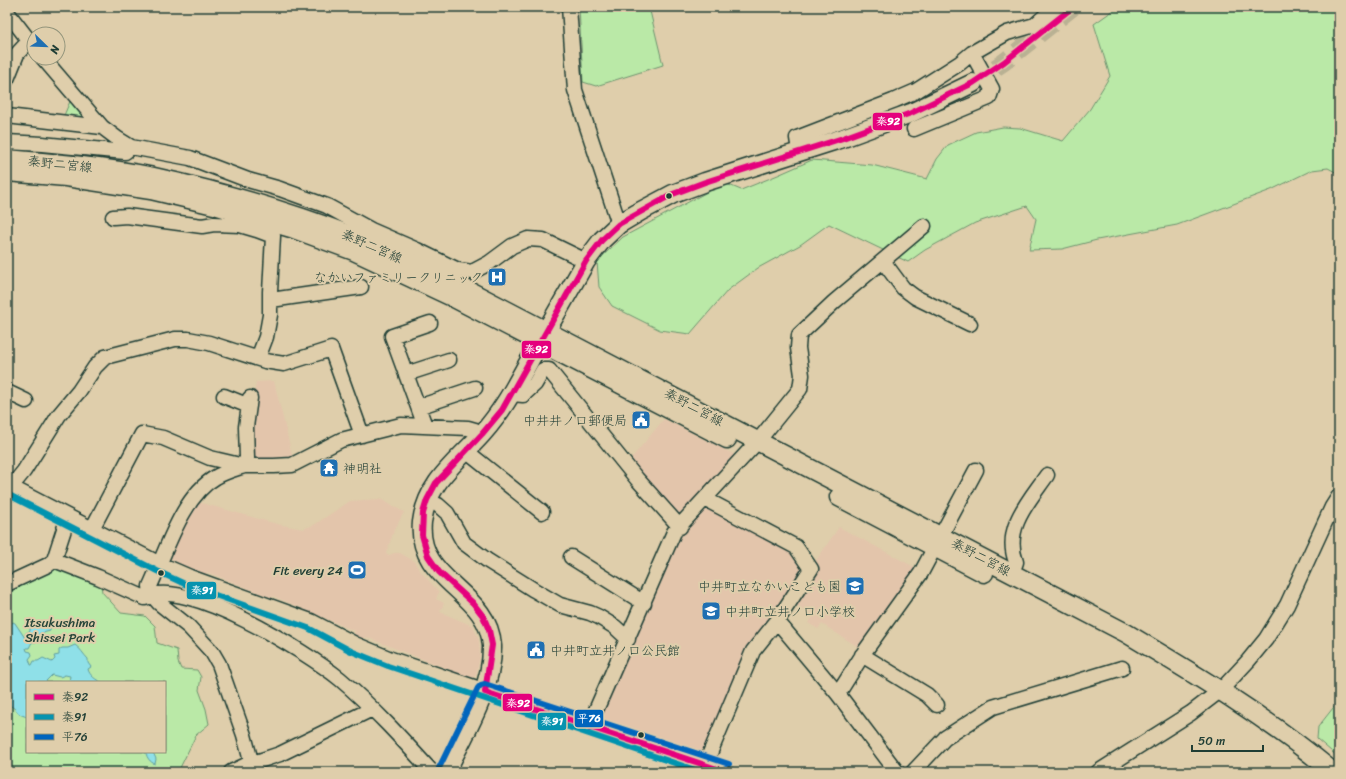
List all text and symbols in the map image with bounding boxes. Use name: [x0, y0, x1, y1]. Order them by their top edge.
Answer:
north arrow: [26, 26, 66, 66]
text: N: [44, 42, 65, 57]
line badge: 秦92: [872, 112, 903, 131]
text: 秦92: [876, 112, 901, 131]
street label: 秦野二宮線: [26, 149, 95, 179]
unlabelled marker: [664, 191, 674, 201]
street label: 秦野二宮線: [338, 222, 407, 270]
place label: なかいファミリークリニック: [314, 266, 483, 289]
hospital icon: なかいファミリークリニック: [486, 266, 508, 288]
line badge: 秦92: [521, 340, 552, 359]
text: 秦92: [524, 340, 549, 359]
street label: 秦野二宮線: [660, 382, 729, 433]
place label: 中井井ノ口郵便局: [523, 409, 627, 432]
public building icon: 中井井ノ口郵便局: [630, 409, 652, 431]
temple icon: 神明社: [318, 457, 340, 479]
place label: 神明社: [343, 457, 382, 480]
street label: 秦野二宮線: [947, 532, 1016, 583]
place label: Fit every 24: [273, 559, 343, 582]
sports icon: Fit every 24: [346, 559, 368, 581]
unlabelled marker: [156, 568, 166, 578]
place label: 中井町立なかいこども園: [698, 575, 841, 598]
school or university icon: 中井町立なかいこども園: [844, 575, 866, 597]
line badge: 秦91: [186, 581, 217, 600]
text: 秦91: [191, 581, 214, 600]
school or university icon: 中井町立井ノ口小学校: [700, 600, 722, 622]
place label: 中井町立井ノ口小学校: [725, 600, 855, 623]
park label: Itsukushima Shissei Park: [24, 611, 96, 649]
public building icon: 中井町立井ノ口公民館: [525, 639, 547, 661]
place label: 中井町立井ノ口公民館: [550, 639, 680, 662]
legend: [26, 681, 166, 753]
text: 秦92: [62, 686, 88, 708]
line badge: 秦92: [502, 693, 533, 712]
text: 秦92: [506, 694, 531, 713]
text: 秦91: [62, 706, 87, 728]
line badge: 平76: [574, 709, 604, 728]
text: 平76: [577, 709, 601, 728]
line badge: 秦91: [537, 712, 567, 731]
text: 秦91: [541, 712, 564, 731]
text: 平76: [62, 726, 88, 748]
scale bar: [1192, 727, 1263, 753]
unlabelled marker: [636, 730, 646, 740]
text: 50 m: [1198, 730, 1225, 752]

